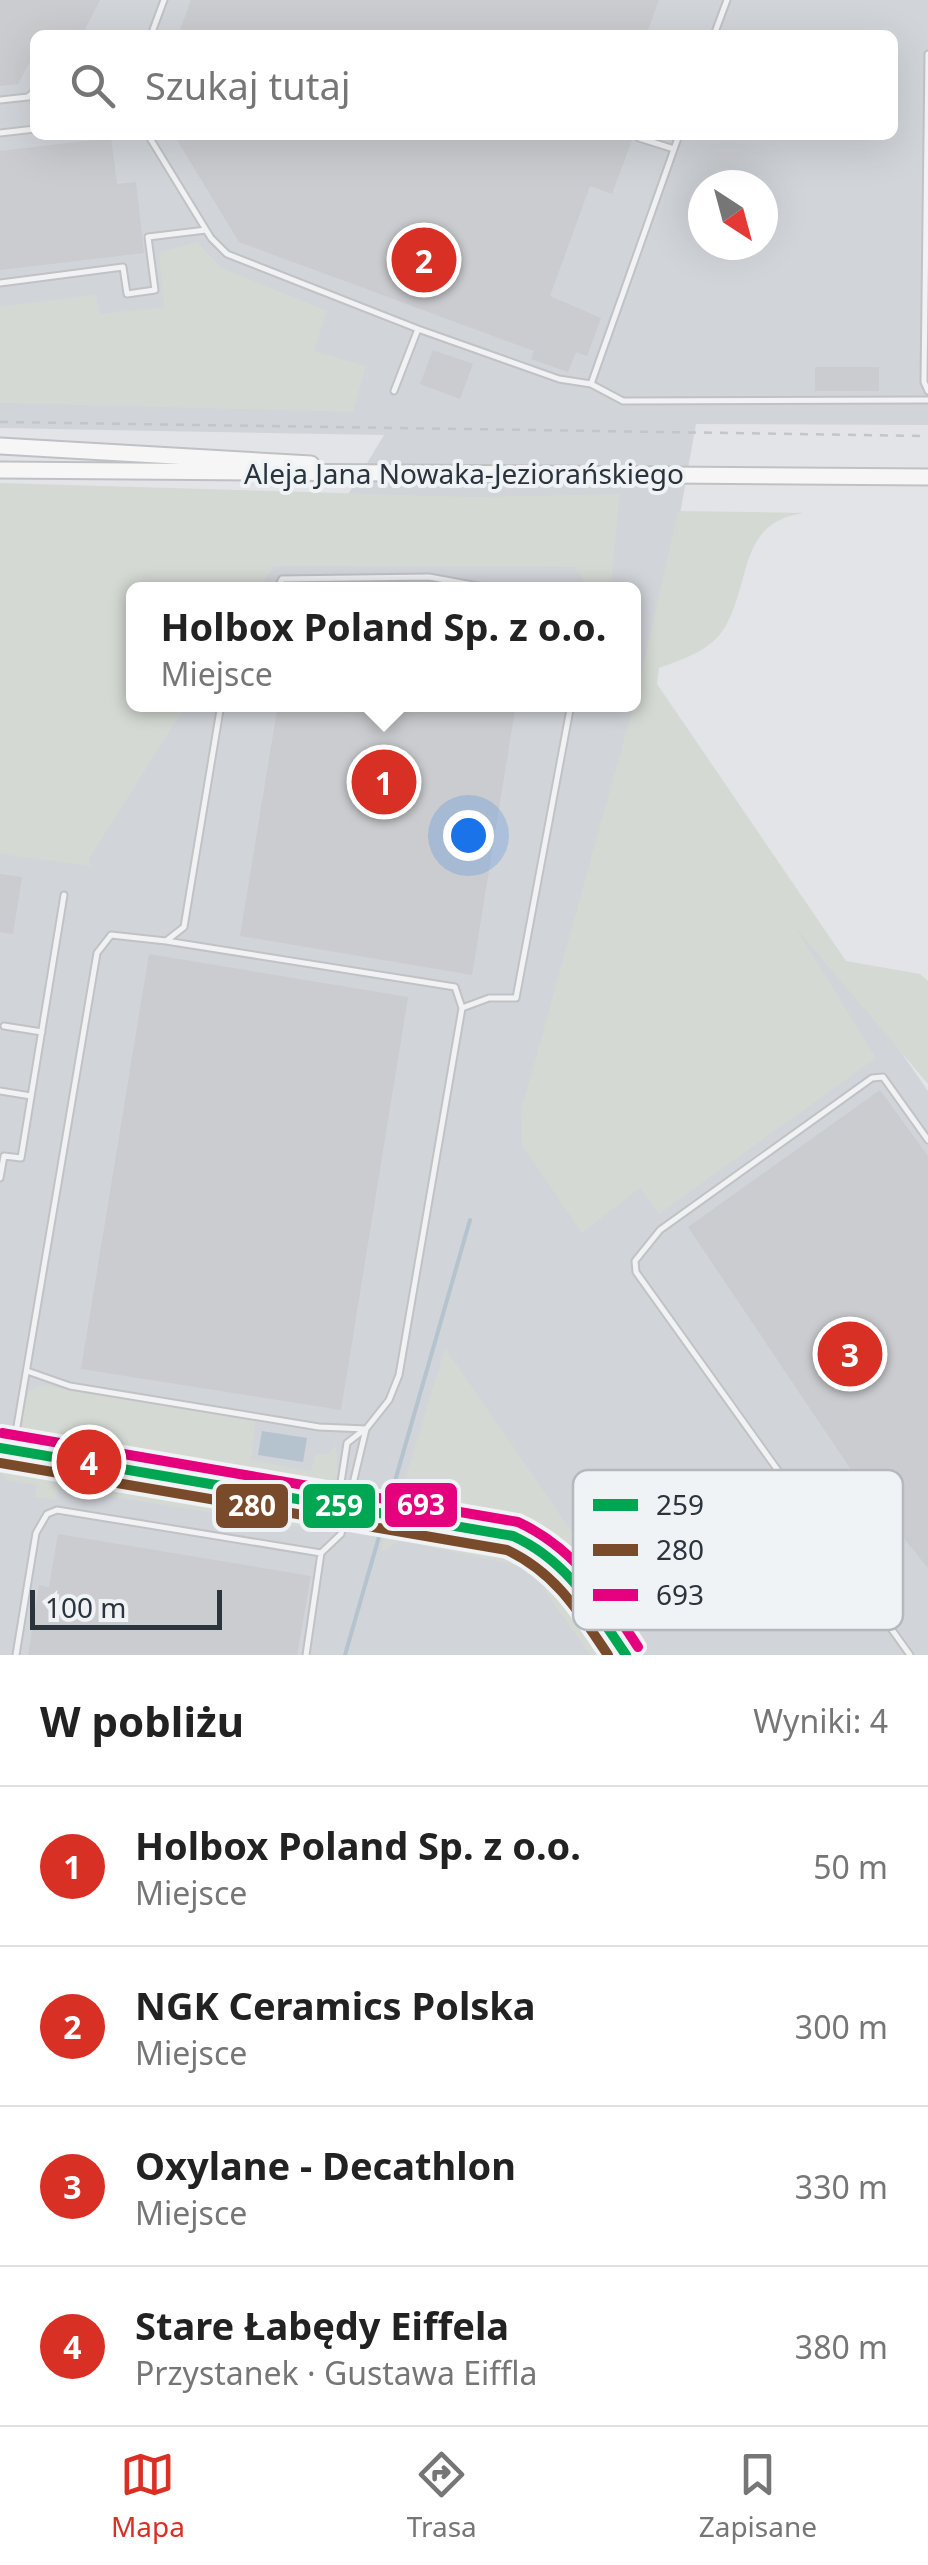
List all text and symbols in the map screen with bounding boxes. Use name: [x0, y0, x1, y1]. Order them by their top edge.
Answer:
search box: [30, 30, 898, 140]
icon: search: [65, 58, 120, 113]
text: Szukaj tutaj: [145, 59, 351, 111]
north arrow: [688, 170, 778, 260]
pin: 2: [392, 222, 456, 298]
street label: Aleja Jana Nowaka-Jeziorańskiego: [244, 454, 684, 492]
popup: [126, 582, 641, 712]
text: Holbox Poland Sp. z o.o.: [160, 600, 607, 652]
text: Miejsce: [160, 652, 273, 695]
pin: 1: [352, 744, 416, 820]
your location: [443, 810, 494, 861]
pin: 3: [818, 1316, 882, 1392]
pin: 4: [56, 1424, 122, 1500]
legend: [573, 1470, 903, 1630]
line badge: 693: [383, 1481, 459, 1529]
line badge: 280: [214, 1482, 290, 1530]
line badge: 259: [301, 1482, 377, 1530]
text: 693: [397, 1485, 445, 1523]
text: 259: [656, 1485, 704, 1523]
text: 280: [228, 1486, 276, 1524]
text: 259: [315, 1486, 363, 1524]
text: 280: [656, 1530, 704, 1568]
text: 693: [656, 1575, 704, 1613]
scale bar: [30, 1585, 222, 1630]
text: 100 m: [45, 1588, 127, 1626]
text: W pobliżu: [40, 1692, 244, 1749]
text: Wyniki: 4: [753, 1699, 888, 1742]
text: Holbox Poland Sp. z o.o.: [135, 1819, 581, 1871]
text: 1: [63, 1845, 82, 1888]
text: 50 m: [813, 1845, 888, 1888]
text: Miejsce: [135, 1871, 247, 1914]
text: NGK Ceramics Polska: [135, 1979, 536, 2031]
text: 2: [63, 2005, 82, 2048]
text: 300 m: [795, 2005, 888, 2048]
text: Miejsce: [135, 2031, 247, 2074]
text: Oxylane - Decathlon: [135, 2139, 516, 2191]
text: 3: [63, 2165, 82, 2208]
text: 330 m: [795, 2165, 888, 2208]
text: Miejsce: [135, 2191, 247, 2234]
text: Stare Łabędy Eiffela: [135, 2299, 509, 2351]
text: 4: [63, 2325, 82, 2368]
text: 380 m: [795, 2325, 888, 2368]
text: Przystanek · Gustawa Eiffla: [135, 2351, 538, 2394]
tab: Mapa: [111, 2447, 185, 2545]
tab: Trasa: [407, 2447, 477, 2545]
tab: Zapisane: [699, 2447, 817, 2545]

